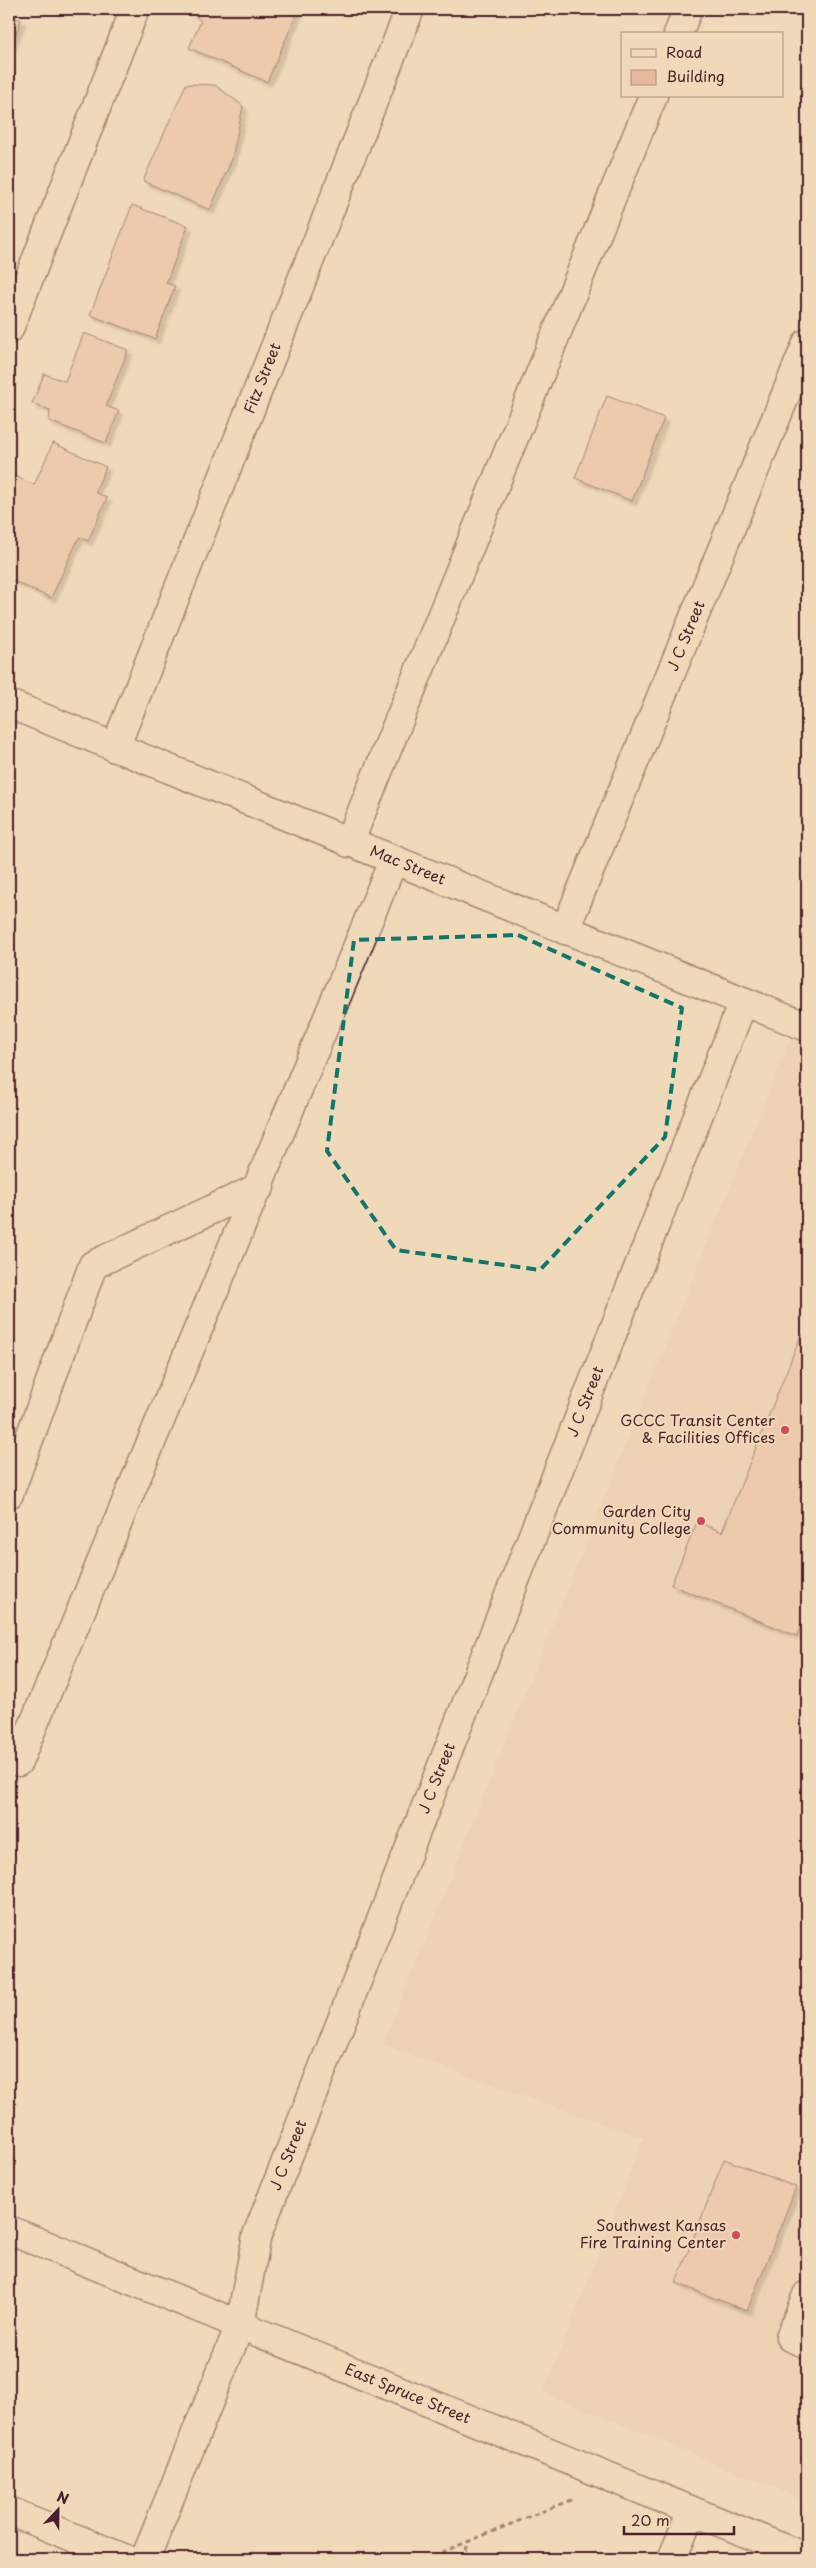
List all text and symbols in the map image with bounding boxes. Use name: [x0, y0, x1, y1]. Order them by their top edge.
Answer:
legend: [621, 32, 784, 98]
text: Road: [666, 40, 702, 63]
text: Building: [666, 64, 725, 87]
street label: Fitz Street: [237, 339, 286, 417]
street label: J C Street: [660, 597, 710, 674]
street label: Mac Street: [367, 838, 449, 890]
street label: J C Street: [560, 1362, 608, 1440]
place label: GCCC Transit Center & Facilities Offices: [620, 1408, 775, 1448]
marker: GCCC Transit Center & Facilities Offices: [779, 1424, 791, 1436]
place label: Garden City Community College: [552, 1499, 691, 1539]
marker: Garden City Community College: [695, 1515, 707, 1527]
street label: J C Street: [411, 1739, 460, 1817]
street label: J C Street: [263, 2116, 311, 2193]
place label: Southwest Kansas Fire Training Center: [580, 2213, 726, 2253]
marker: Southwest Kansas Fire Training Center: [730, 2229, 742, 2241]
street label: East Spruce Street: [342, 2356, 475, 2429]
north arrow: [32, 2486, 82, 2536]
text: N: [54, 2486, 72, 2509]
scale bar: [624, 2503, 734, 2535]
text: 20 m: [631, 2508, 670, 2531]

